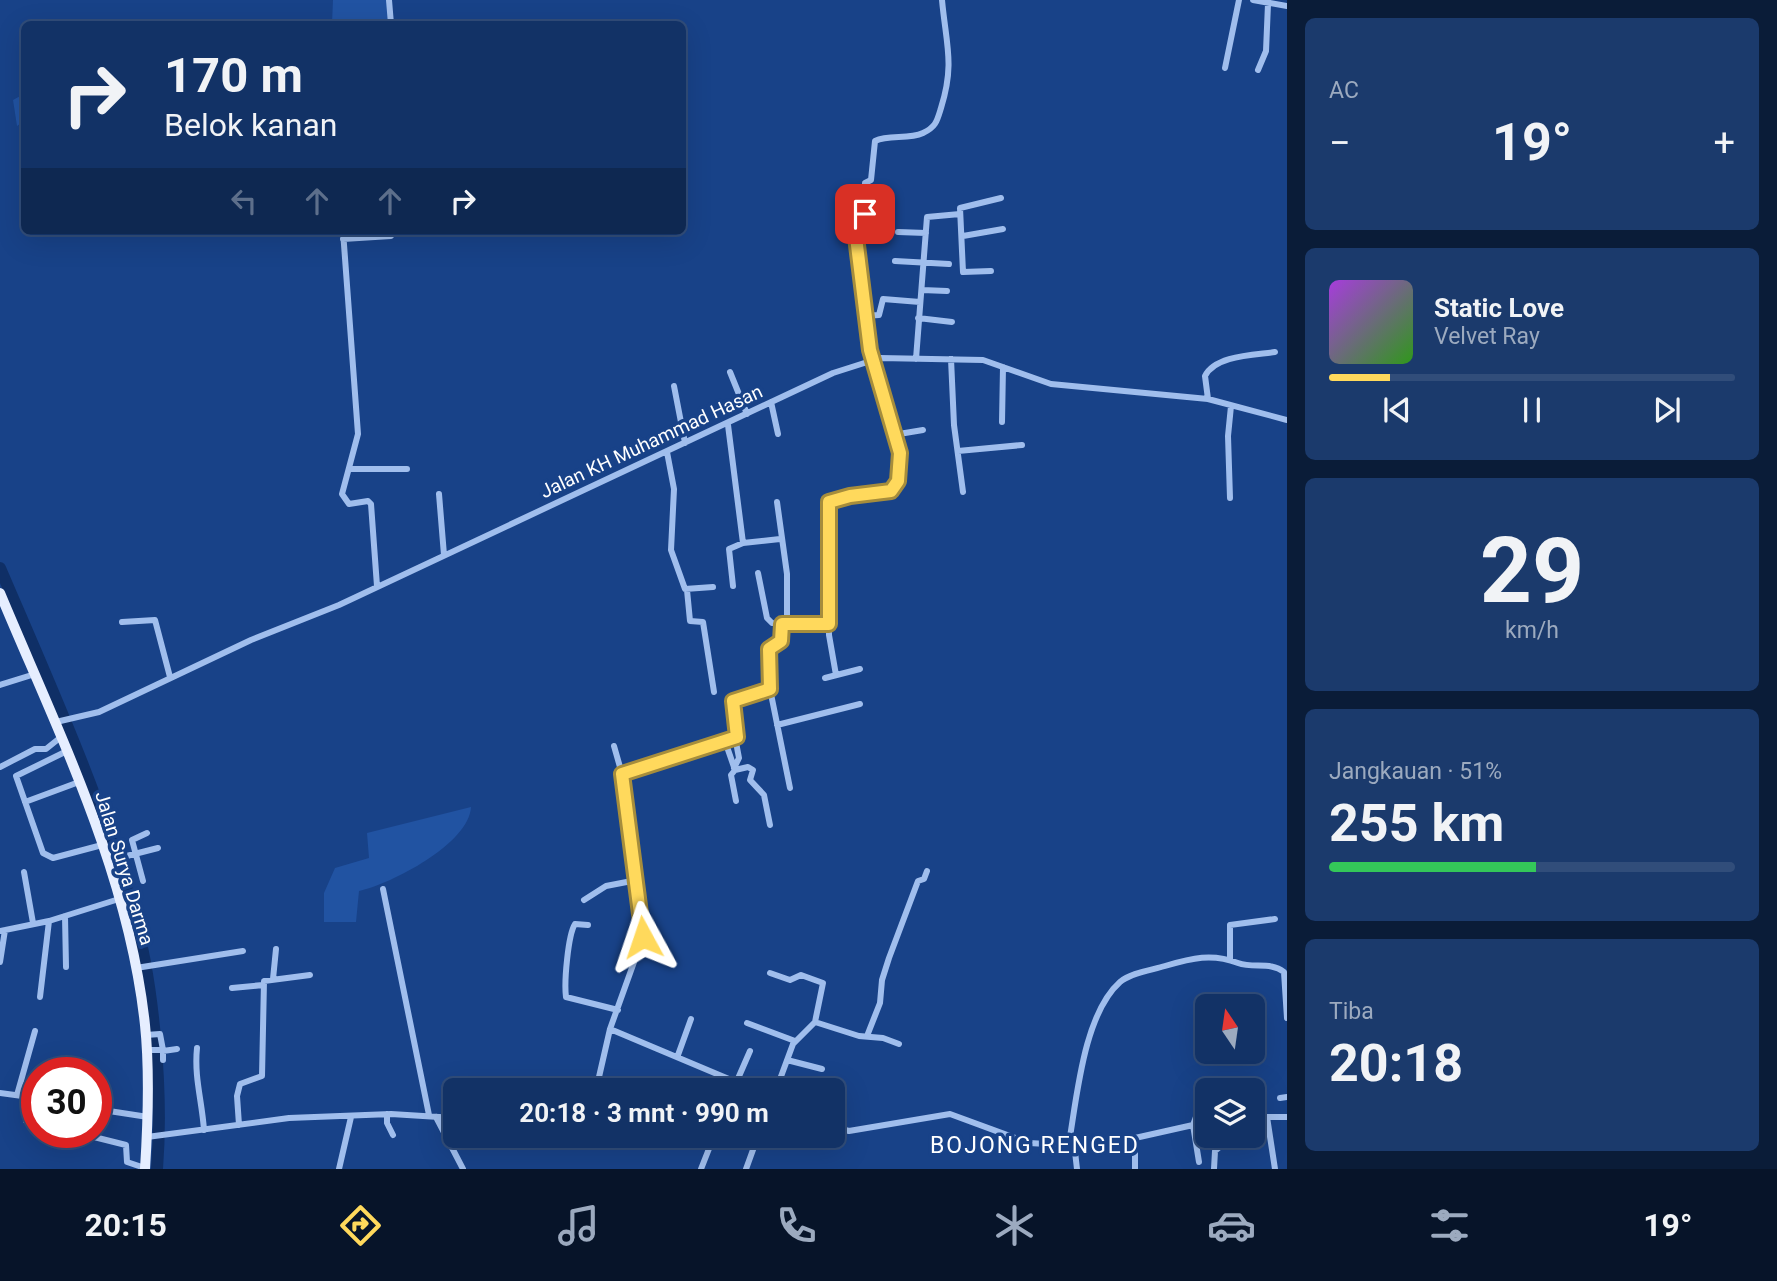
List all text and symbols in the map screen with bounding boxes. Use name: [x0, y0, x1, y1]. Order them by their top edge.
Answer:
text: 170 m: [164, 47, 303, 104]
icon: right: [49, 49, 140, 140]
text: AC: [1329, 77, 1359, 104]
text: Belok kanan: [164, 106, 337, 144]
text: 19°: [1492, 112, 1572, 173]
text: −: [1329, 121, 1351, 165]
text: +: [1713, 121, 1735, 165]
icon: left: [225, 182, 263, 220]
icon: ahead: [298, 182, 336, 220]
icon: ahead: [371, 182, 409, 220]
icon: right: [444, 182, 482, 220]
pin: [835, 184, 895, 244]
icon: arrive: [846, 195, 884, 233]
text: Static Love: [1434, 293, 1564, 323]
text: Velvet Ray: [1434, 323, 1540, 350]
street label: Jalan KH Muhammad Hasan: [536, 380, 766, 503]
icon: previous: [1378, 391, 1416, 429]
icon: pause: [1513, 391, 1551, 429]
icon: next: [1648, 391, 1686, 429]
text: 29: [1480, 518, 1584, 624]
text: km/h: [1505, 617, 1559, 644]
text: Jangkauan · 51%: [1329, 758, 1502, 785]
street label: Jalan Surya Darma: [90, 789, 159, 948]
text: 255 km: [1329, 793, 1504, 854]
position arrow: [606, 900, 680, 974]
north arrow: [1195, 994, 1265, 1064]
map controls: [1195, 994, 1265, 1148]
text: Tiba: [1329, 998, 1374, 1025]
text: 20:18: [1329, 1033, 1463, 1094]
speed limit sign: 30: [21, 1057, 112, 1148]
button: layers: [1195, 1078, 1265, 1148]
text: 20:18 · 3 mnt · 990 m: [519, 1098, 769, 1128]
district label: BOJONG RENGED: [930, 1132, 1140, 1159]
icon: directions: [336, 1201, 385, 1250]
icon: music: [554, 1201, 603, 1250]
icon: phone: [772, 1201, 821, 1250]
icon: climate: [990, 1201, 1039, 1250]
icon: car: [1207, 1201, 1256, 1250]
icon: filters: [1425, 1201, 1474, 1250]
text: 20:15: [84, 1206, 167, 1244]
text: 19°: [1643, 1206, 1692, 1244]

